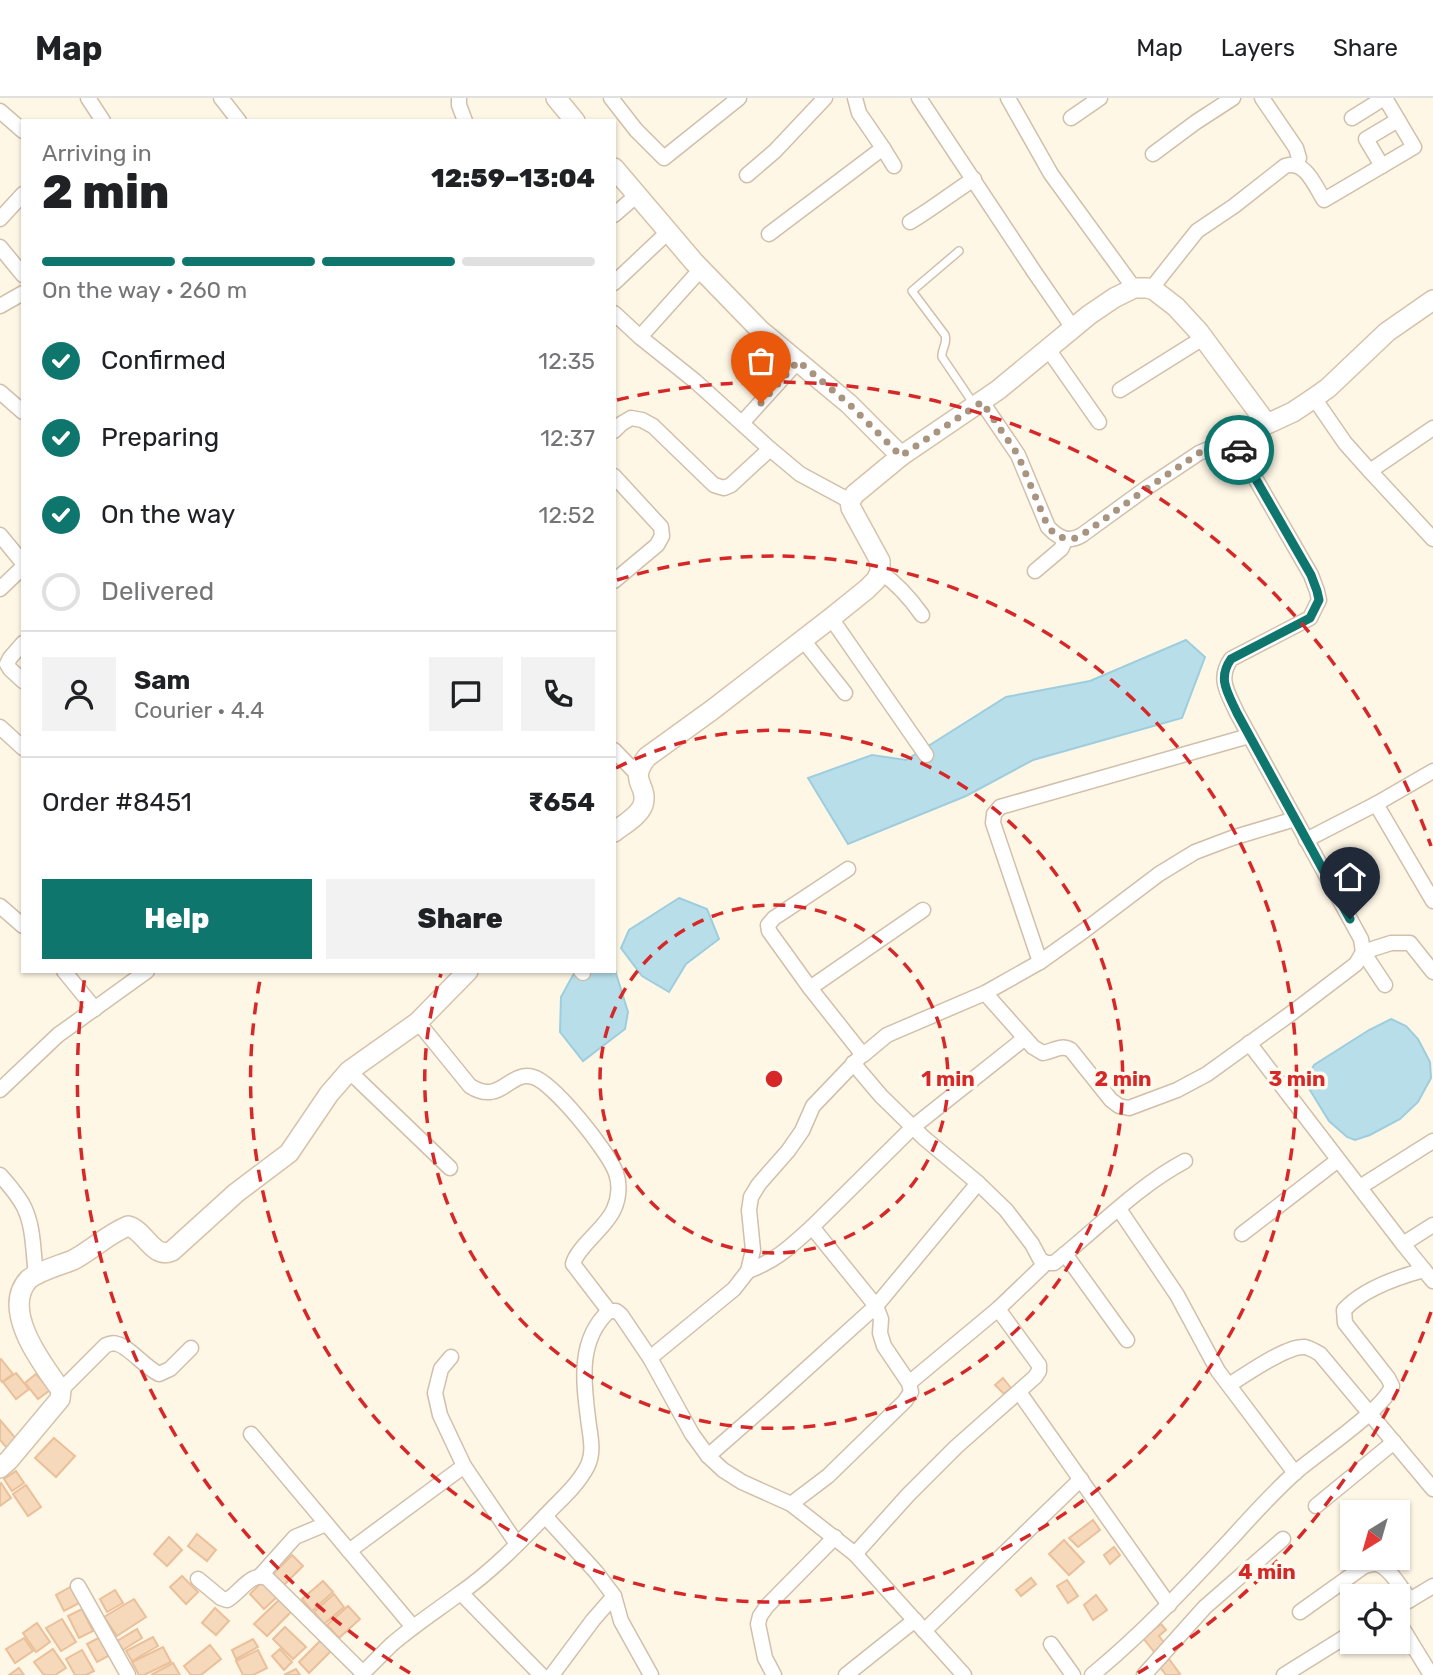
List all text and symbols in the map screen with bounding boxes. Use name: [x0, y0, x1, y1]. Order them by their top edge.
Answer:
text: Map: [35, 29, 103, 68]
text: Map: [1136, 34, 1183, 62]
text: Layers: [1221, 34, 1295, 62]
text: Share: [1333, 34, 1398, 62]
text: Arriving in: [42, 139, 152, 167]
text: 12:59–13:04: [431, 163, 595, 194]
text: 2 min: [42, 165, 169, 220]
text: On the way · 260 m: [42, 276, 247, 304]
pin: [731, 331, 791, 403]
icon: check: [42, 342, 80, 380]
icon: bag: [742, 342, 780, 380]
text: Confirmed: [101, 345, 226, 376]
text: 12:35: [538, 347, 595, 375]
courier: [1204, 415, 1274, 485]
icon: check: [42, 419, 80, 457]
text: Preparing: [101, 422, 219, 453]
text: 12:37: [540, 424, 595, 452]
icon: car: [1220, 431, 1258, 469]
icon: check: [42, 496, 80, 534]
text: On the way: [101, 499, 235, 530]
text: 12:52: [539, 501, 595, 529]
text: Delivered: [101, 576, 214, 607]
button: person: [42, 657, 116, 731]
button: chat: [429, 657, 503, 731]
button: phone: [521, 657, 595, 731]
text: Sam: [134, 665, 190, 696]
text: Courier · 4.4: [134, 696, 264, 724]
text: Order #8451: [42, 787, 192, 818]
text: ₹654: [528, 787, 595, 818]
pin: [1320, 847, 1380, 919]
icon: home: [1331, 858, 1369, 896]
button: Help: [42, 879, 312, 959]
button: Share: [326, 879, 595, 959]
text: 1 min: [921, 1066, 975, 1091]
text: 2 min: [1095, 1066, 1151, 1091]
text: 3 min: [1268, 1066, 1326, 1091]
centre of rings: [762, 1067, 786, 1091]
north arrow: [1340, 1500, 1410, 1570]
map controls: [1340, 1500, 1410, 1654]
text: 4 min: [1238, 1559, 1296, 1584]
button: locate: [1340, 1584, 1410, 1654]

